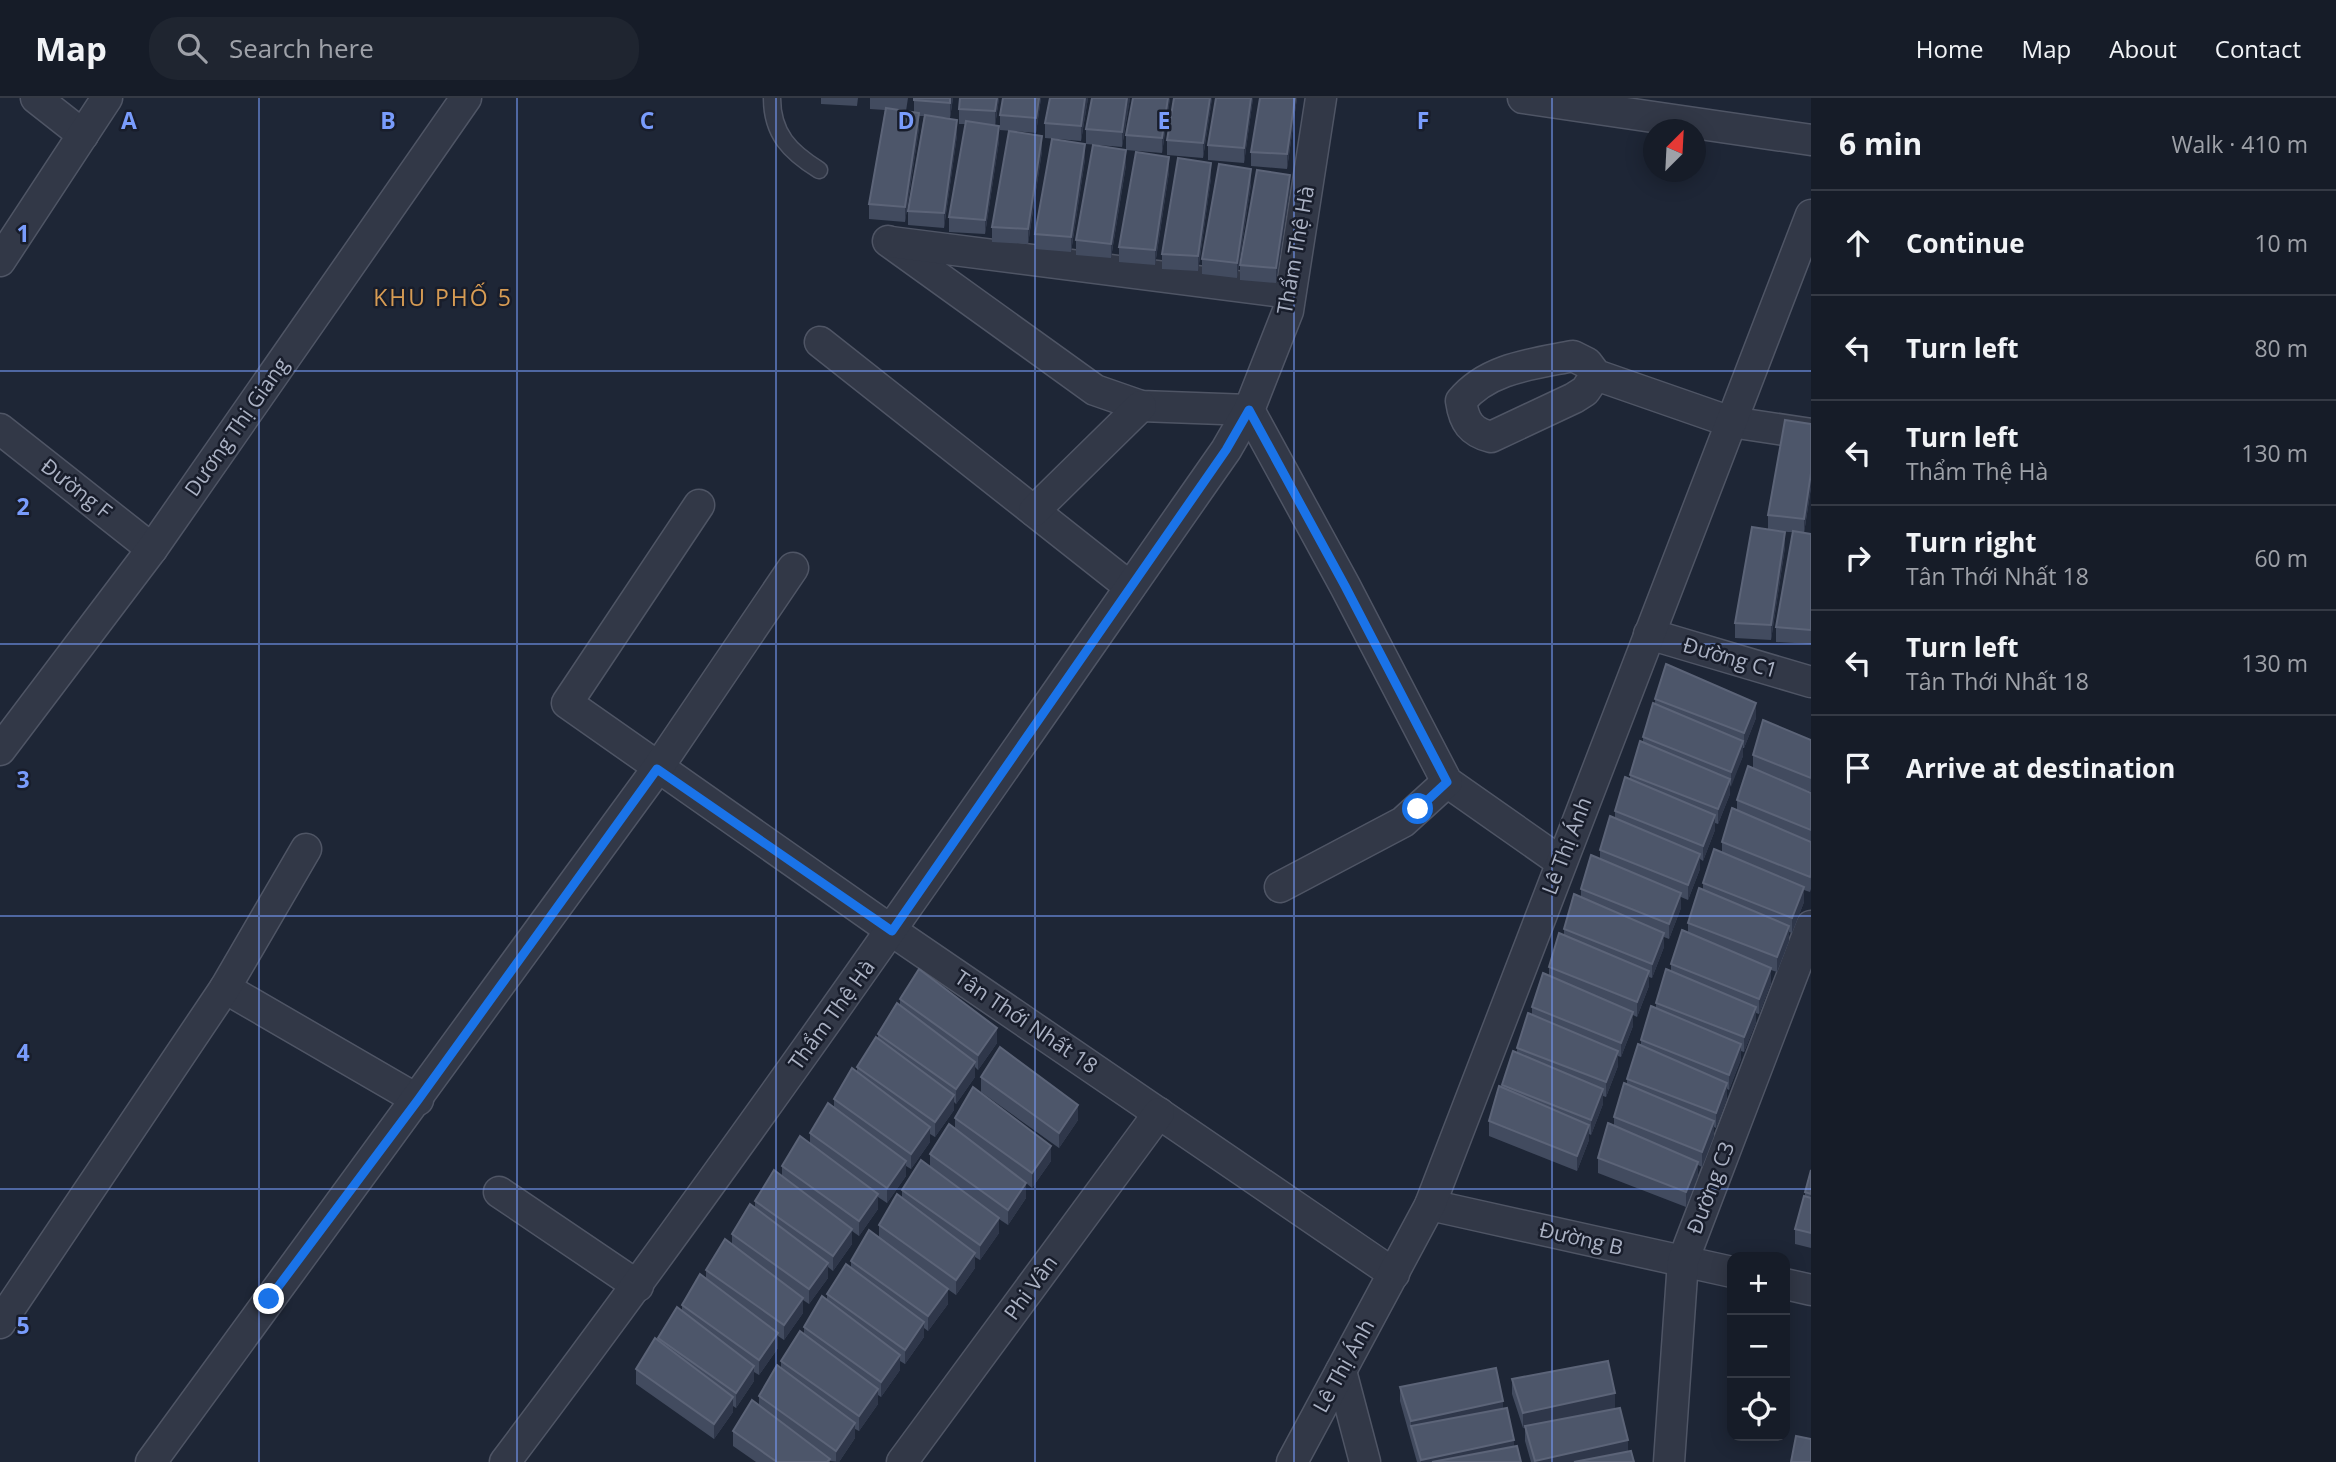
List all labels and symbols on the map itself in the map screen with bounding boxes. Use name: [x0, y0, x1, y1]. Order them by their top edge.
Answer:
text: A: [121, 104, 137, 136]
text: B: [380, 104, 396, 136]
text: C: [640, 104, 654, 136]
text: D: [897, 104, 915, 136]
text: E: [1158, 104, 1170, 136]
text: F: [1417, 104, 1429, 136]
north arrow: [1643, 119, 1706, 182]
street label: Thẩm Thệ Hà: [1270, 183, 1320, 316]
text: 1: [16, 217, 30, 249]
district label: KHU PHỐ 5: [373, 281, 513, 313]
street label: Dương Thị Giang: [178, 351, 295, 501]
street label: Đường F: [35, 452, 118, 525]
text: 2: [16, 490, 30, 522]
street label: Đường C1: [1680, 630, 1781, 684]
text: 3: [16, 763, 30, 795]
route start: [1402, 793, 1433, 824]
street label: Lê Thị Ánh: [1535, 793, 1597, 898]
street label: Thẩm Thệ Hà: [782, 954, 881, 1075]
street label: Tân Thới Nhất 18: [950, 963, 1104, 1079]
text: 4: [16, 1036, 30, 1068]
street label: Đường C3: [1680, 1137, 1741, 1238]
street label: Đường B: [1537, 1215, 1626, 1261]
street label: Phi Vân: [997, 1250, 1063, 1325]
route end: [253, 1283, 284, 1314]
text: 5: [16, 1309, 30, 1341]
street label: Lê Thị Ánh: [1306, 1314, 1380, 1417]

